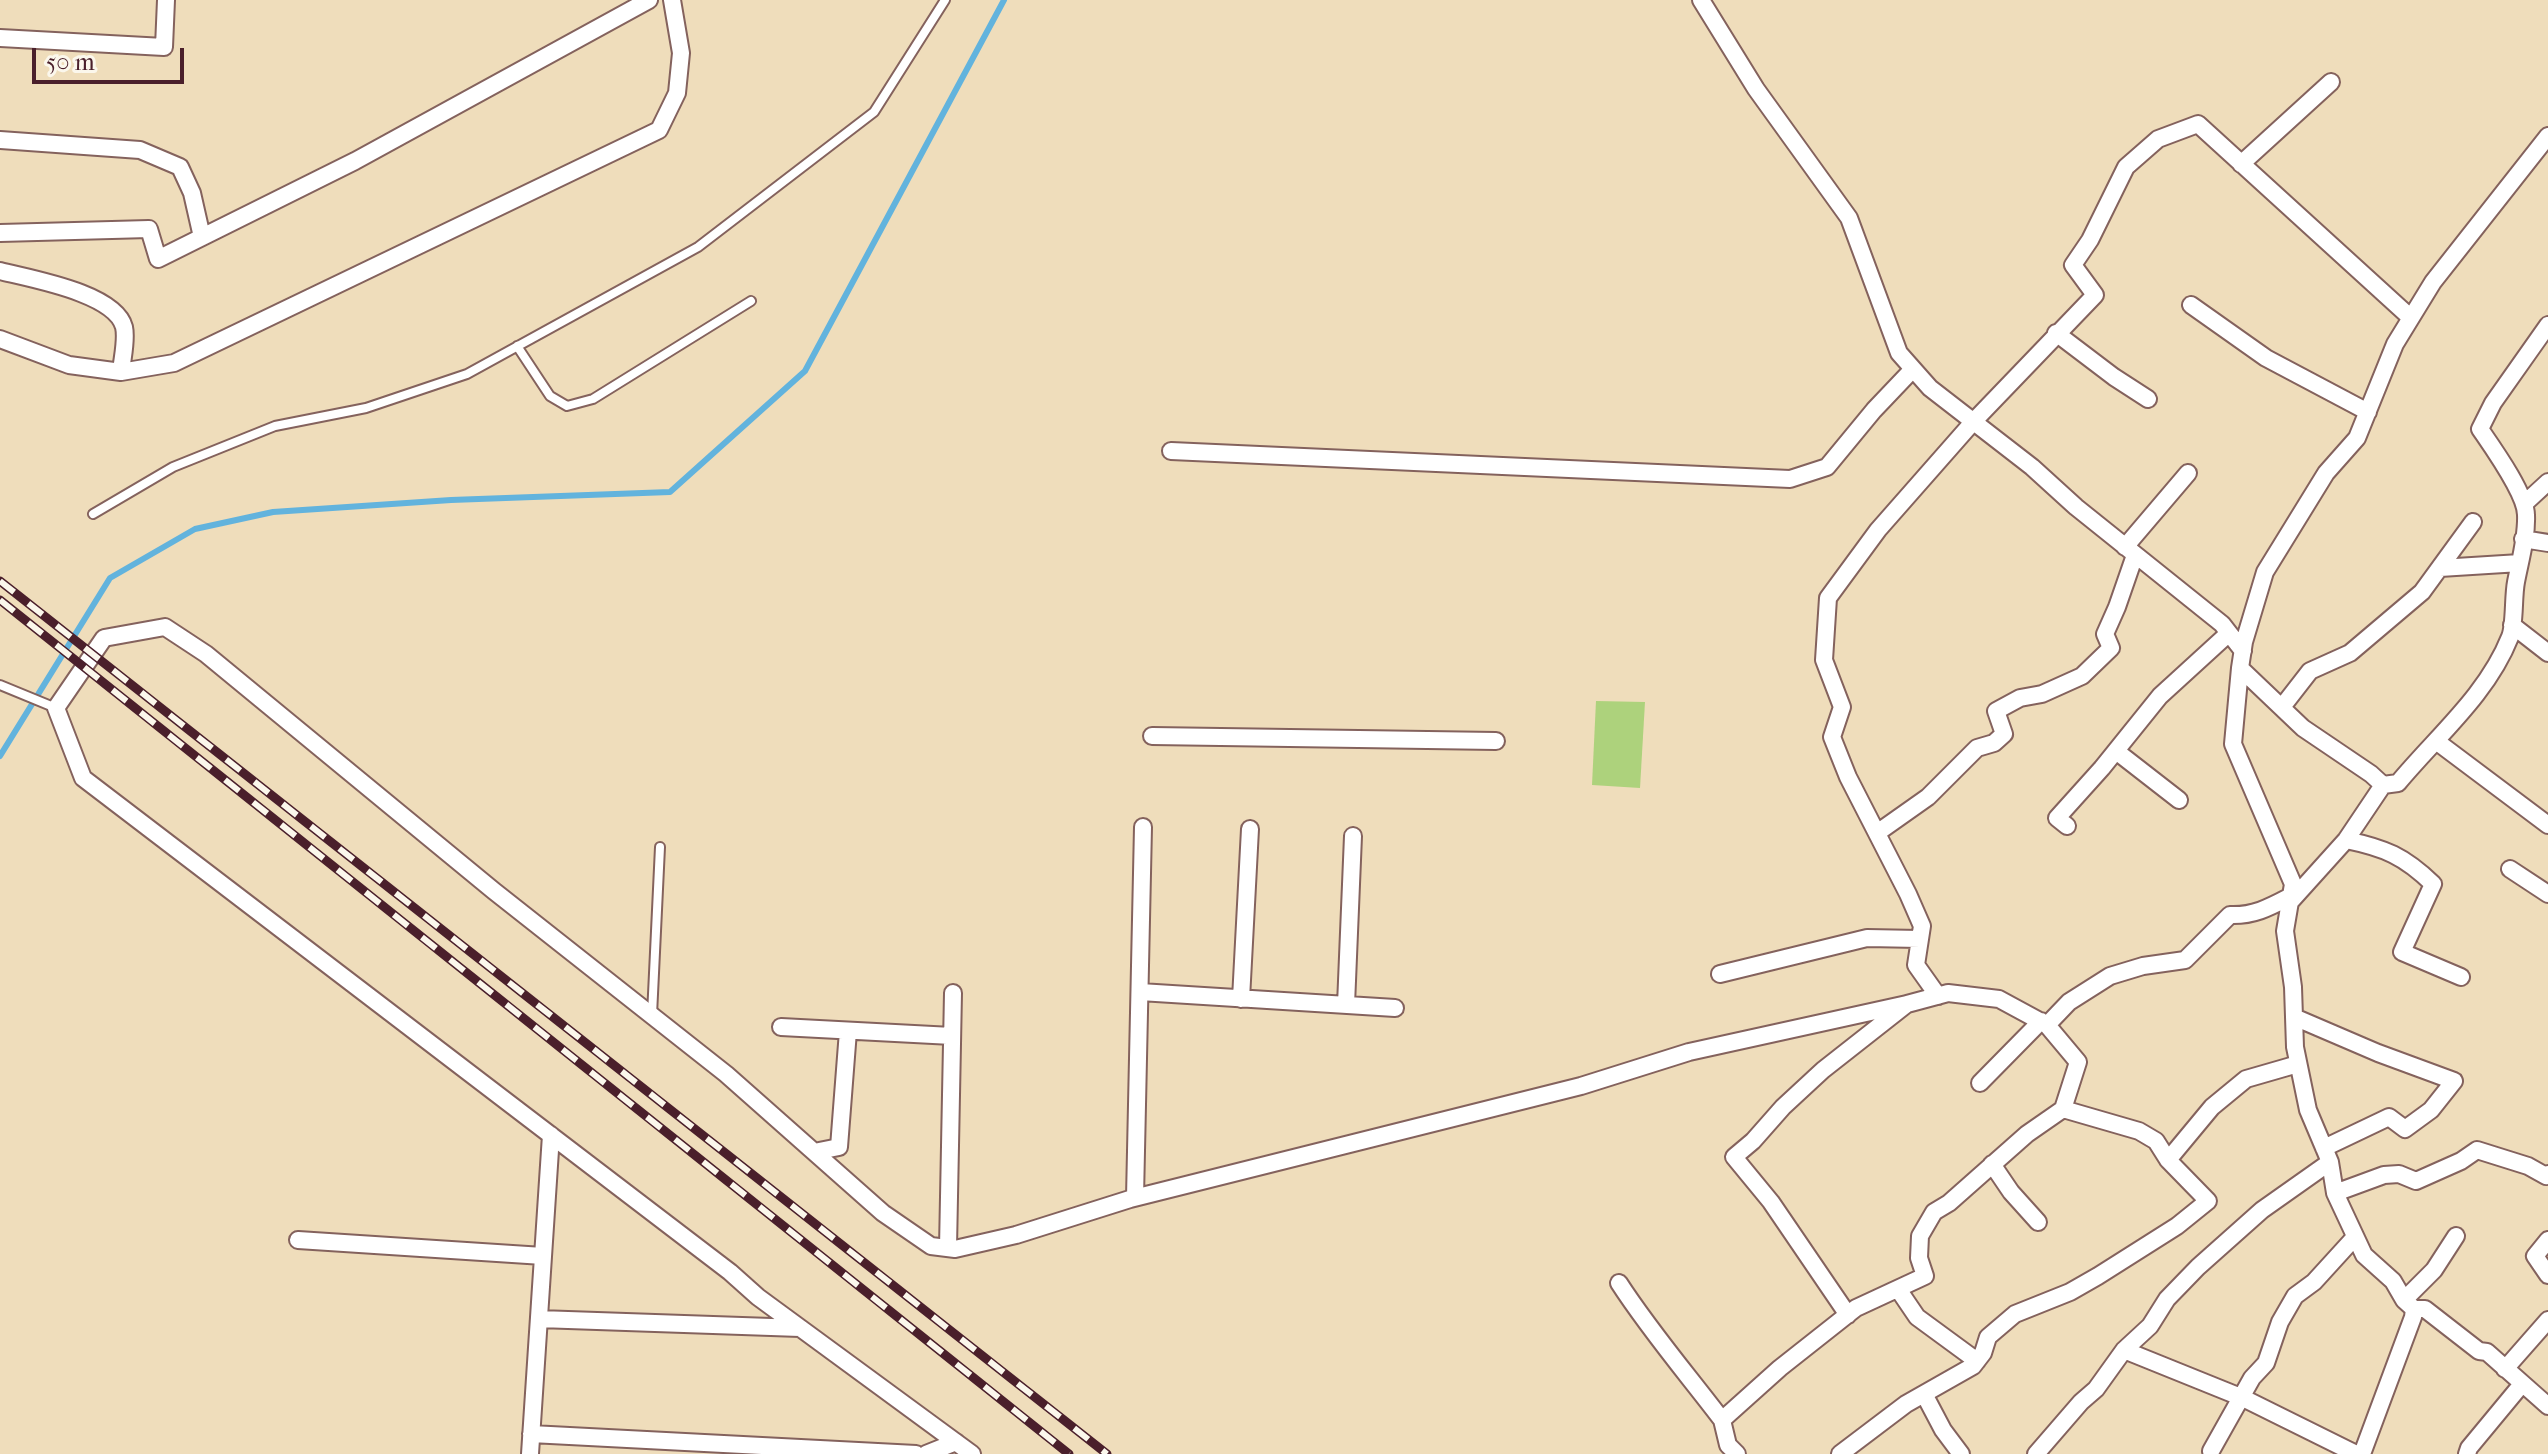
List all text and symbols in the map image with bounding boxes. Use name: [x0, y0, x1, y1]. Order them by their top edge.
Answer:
scale bar: [36, 32, 188, 82]
text: 50 m: [46, 48, 95, 76]

